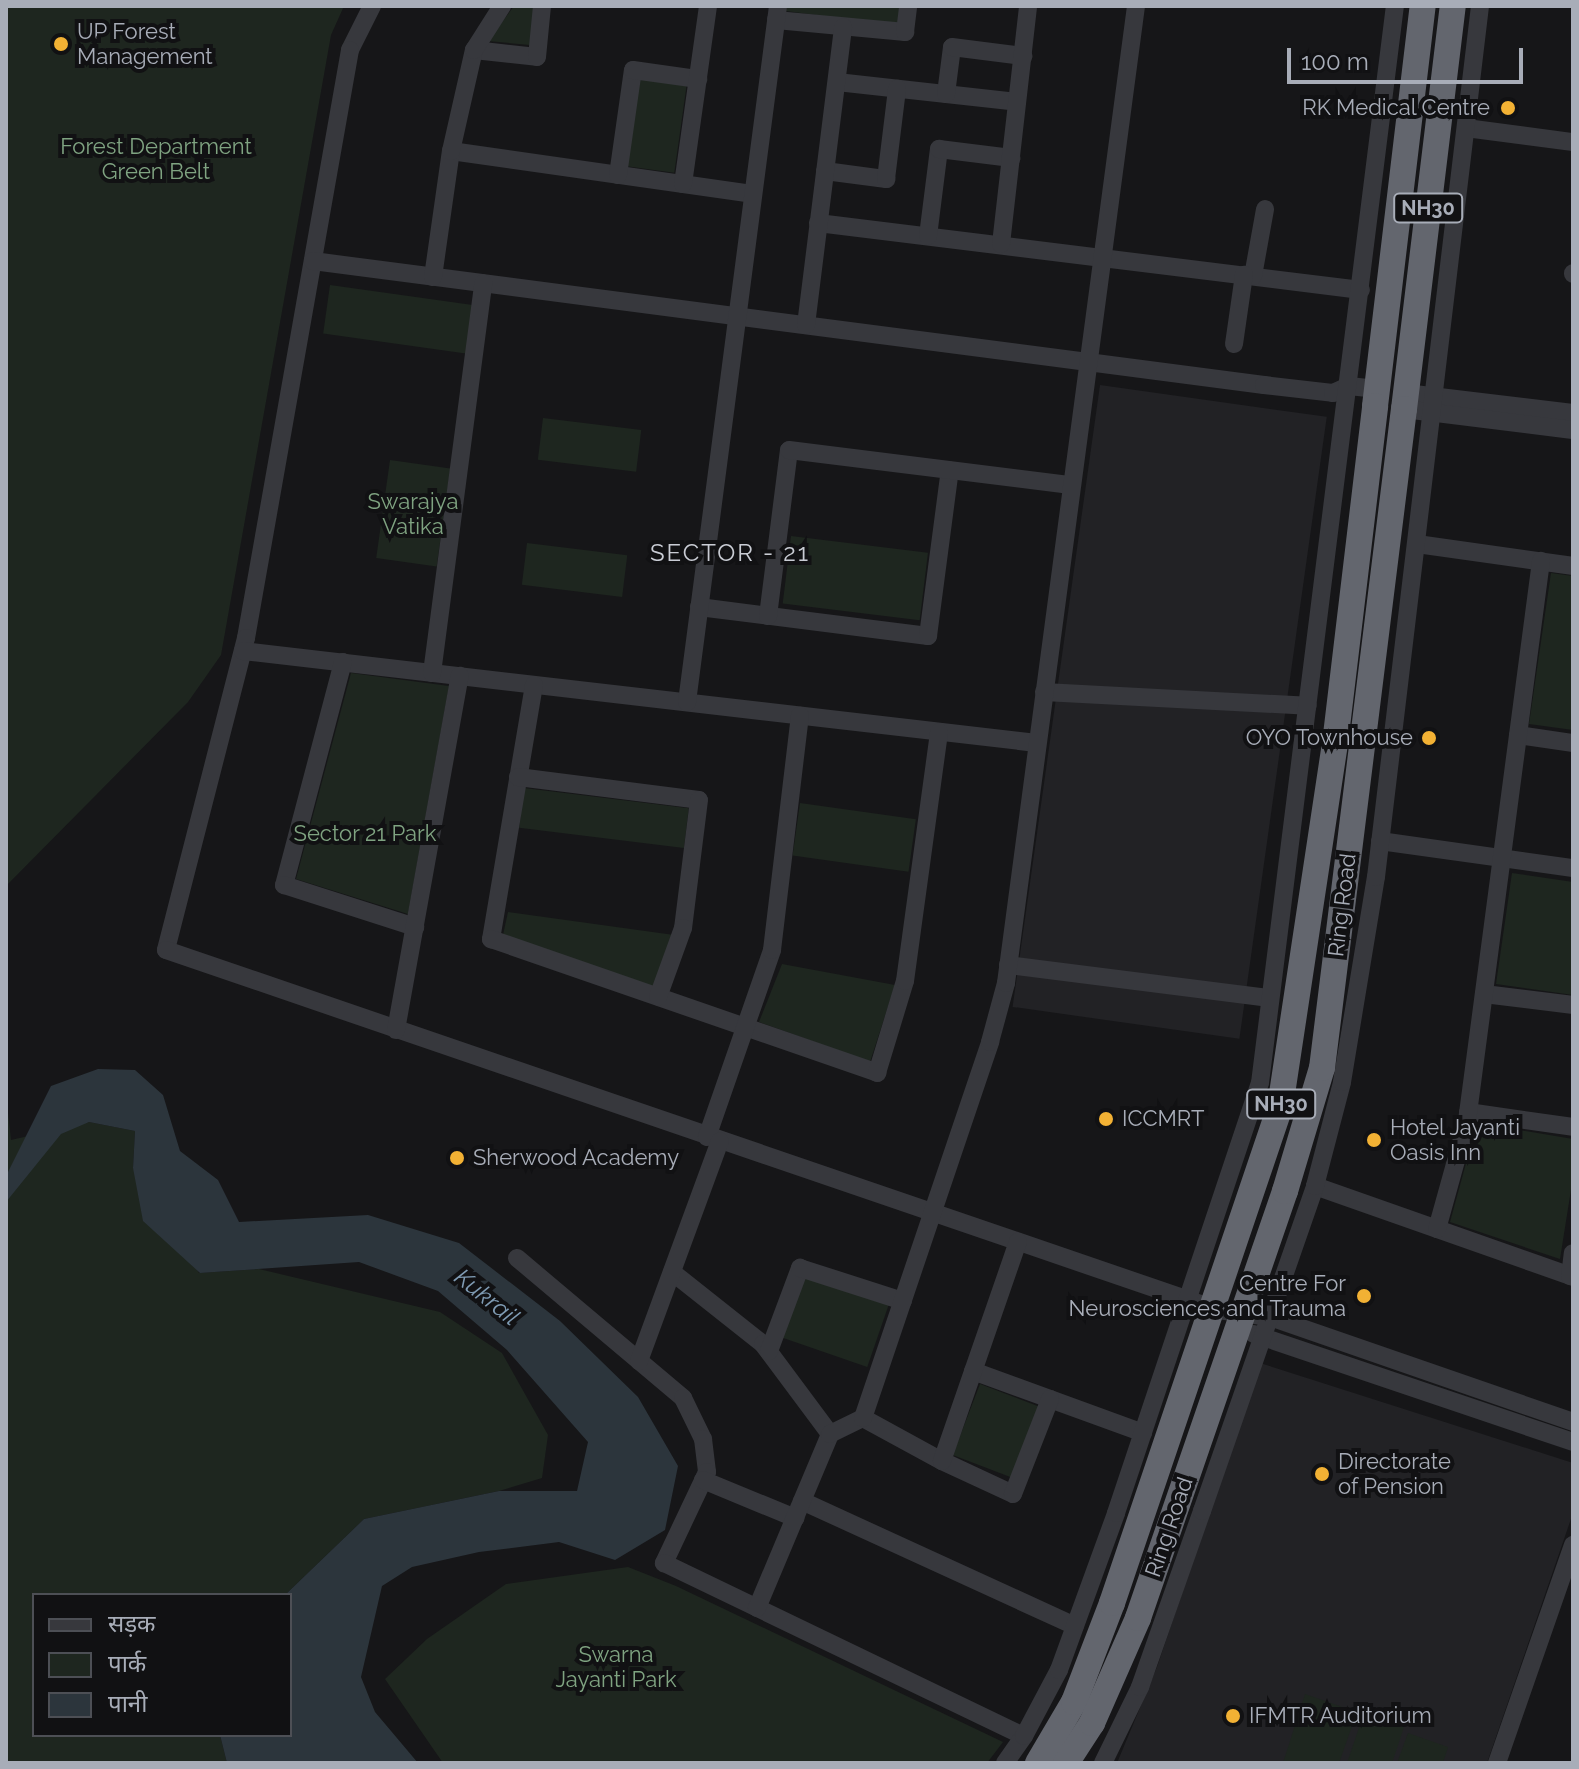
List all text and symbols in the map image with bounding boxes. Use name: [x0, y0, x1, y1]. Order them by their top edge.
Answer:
place label: UP Forest Management: [77, 18, 213, 70]
scale bar: [1291, 32, 1527, 82]
marker: UP Forest Management: [52, 35, 70, 53]
text: 100 m: [1301, 47, 1369, 76]
place label: RK Medical Centre: [1301, 95, 1490, 121]
marker: RK Medical Centre: [1497, 97, 1519, 119]
park label: Forest Department Green Belt: [60, 133, 252, 184]
road number: NH30: [1392, 192, 1464, 224]
park label: Swarajya Vatika: [368, 488, 458, 540]
district label: SECTOR - 21: [650, 539, 810, 567]
place label: OYO Townhouse: [1245, 725, 1413, 751]
marker: OYO Townhouse: [1420, 729, 1438, 747]
park label: Sector 21 Park: [293, 821, 437, 847]
street label: Ring Road: [1323, 852, 1361, 958]
road number: NH30: [1245, 1088, 1317, 1120]
place label: ICCMRT: [1122, 1106, 1204, 1132]
marker: ICCMRT: [1097, 1110, 1115, 1128]
place label: Hotel Jayanti Oasis Inn: [1390, 1114, 1521, 1166]
marker: Hotel Jayanti Oasis Inn: [1365, 1131, 1383, 1149]
place label: Sherwood Academy: [473, 1145, 680, 1171]
marker: Sherwood Academy: [448, 1149, 466, 1167]
water label: Kukrail: [449, 1262, 525, 1332]
place label: Centre For Neurosciences and Trauma: [1068, 1270, 1346, 1322]
marker: Centre For Neurosciences and Trauma: [1353, 1285, 1375, 1307]
place label: Directorate of Pension: [1338, 1448, 1451, 1500]
marker: Directorate of Pension: [1313, 1465, 1331, 1483]
street label: Ring Road: [1140, 1474, 1198, 1580]
legend: [32, 1593, 292, 1737]
text: सड़क: [108, 1609, 156, 1638]
park label: Swarna Jayanti Park: [555, 1641, 677, 1692]
text: पार्क: [108, 1649, 146, 1678]
text: पानी: [108, 1689, 147, 1718]
place label: IFMTR Auditorium: [1249, 1703, 1432, 1729]
marker: IFMTR Auditorium: [1224, 1707, 1242, 1725]

